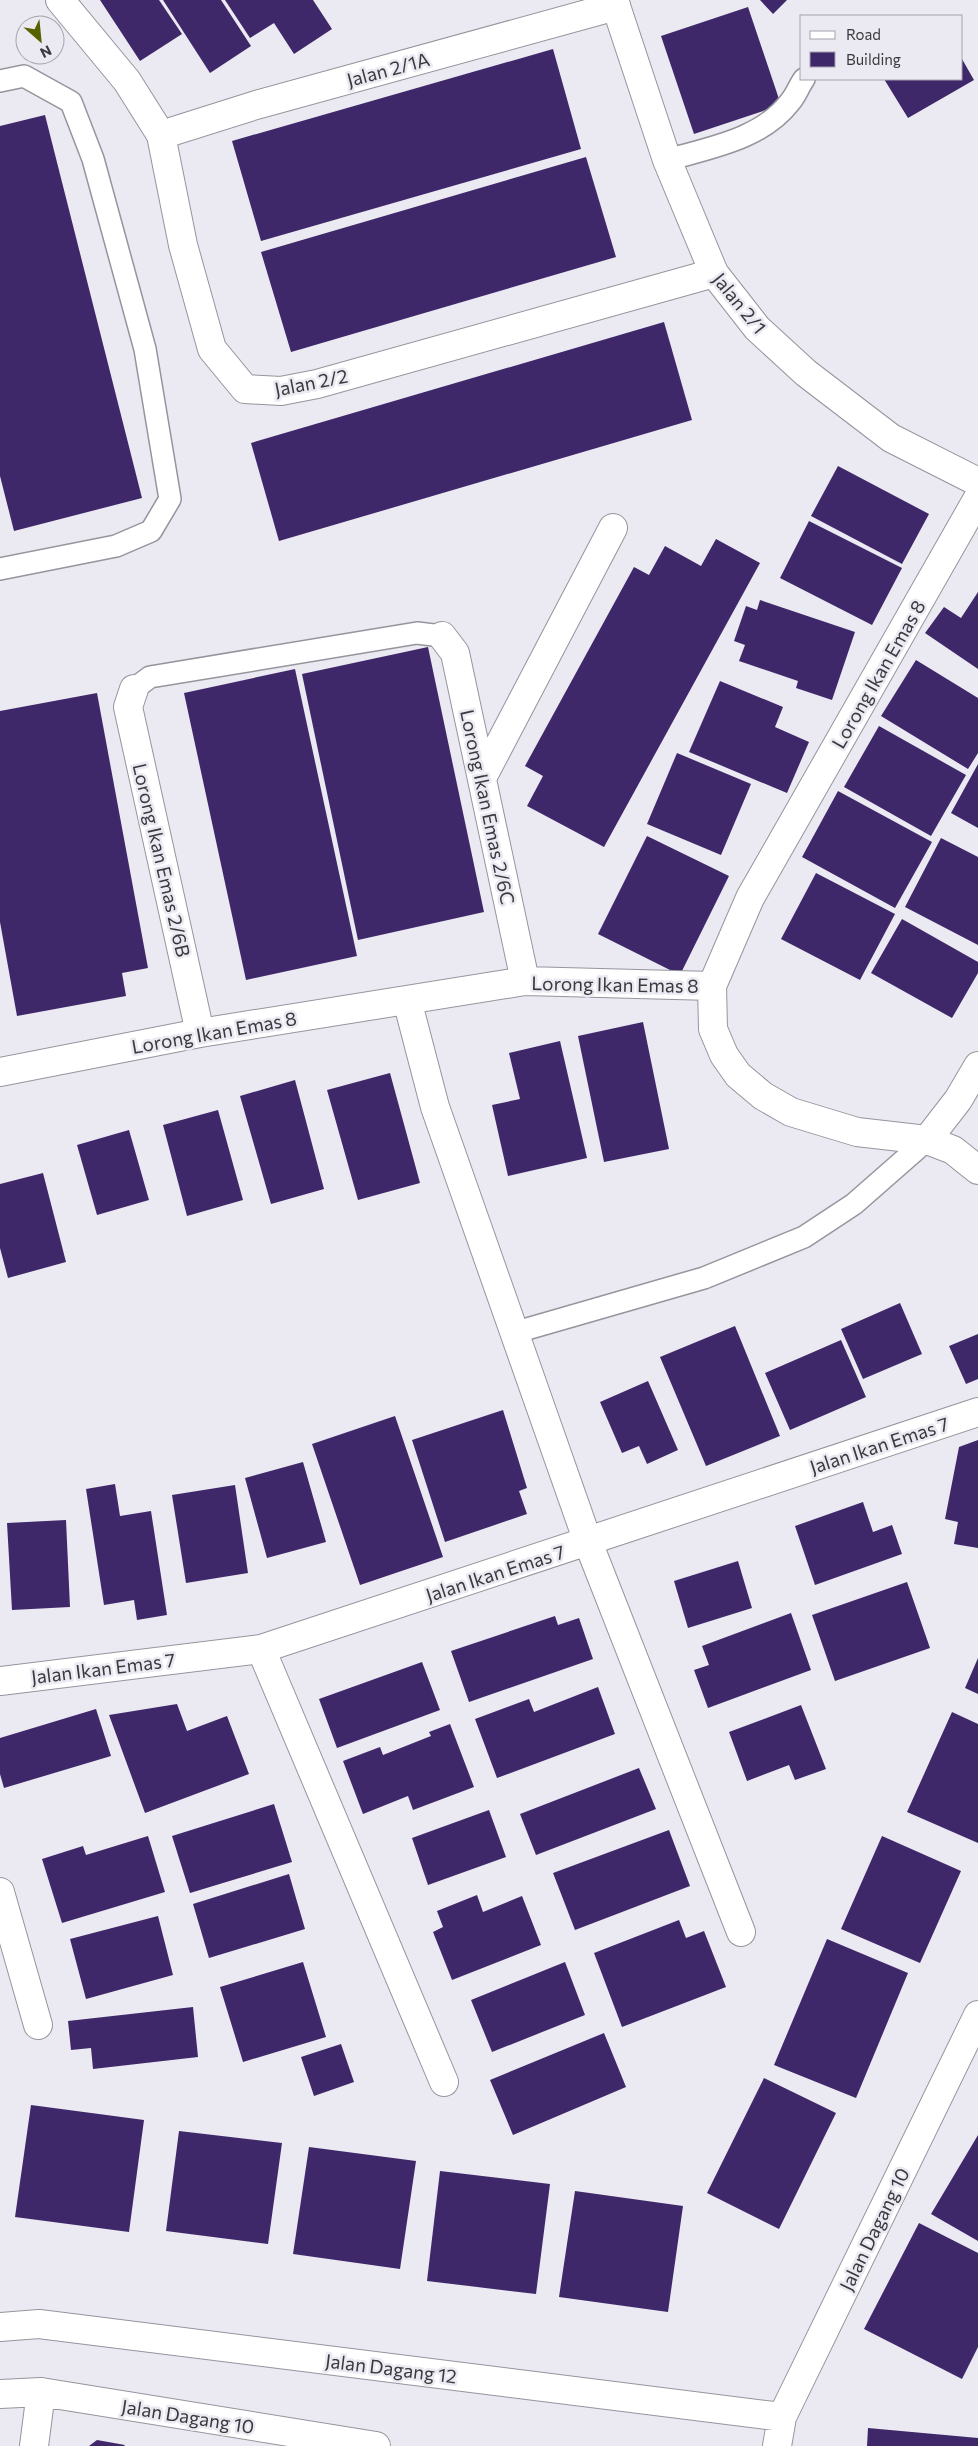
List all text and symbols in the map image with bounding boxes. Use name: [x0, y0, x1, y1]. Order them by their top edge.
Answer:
north arrow: [15, 15, 65, 65]
legend: [800, 15, 963, 80]
text: Road: [846, 25, 881, 43]
text: N: [38, 42, 55, 62]
street label: Jalan 2/1A: [344, 47, 432, 91]
text: Building: [846, 50, 901, 68]
street label: Jalan 2/1: [708, 268, 772, 338]
street label: Jalan 2/2: [272, 364, 350, 400]
street label: Lorong Ikan Emas 8: [826, 596, 930, 752]
street label: Lorong Ikan Emas 2/6C: [456, 707, 520, 907]
street label: Lorong Ikan Emas 2/6B: [129, 761, 195, 959]
street label: Lorong Ikan Emas 8: [531, 971, 699, 997]
street label: Lorong Ikan Emas 8: [130, 1006, 298, 1058]
street label: Jalan Ikan Emas 7: [807, 1412, 951, 1478]
street label: Jalan Ikan Emas 7: [423, 1540, 567, 1606]
street label: Jalan Ikan Emas 7: [30, 1648, 176, 1688]
street label: Jalan Dagang 10: [834, 2164, 914, 2294]
street label: Jalan Dagang 12: [324, 2349, 458, 2387]
street label: Jalan Dagang 10: [120, 2394, 256, 2438]

